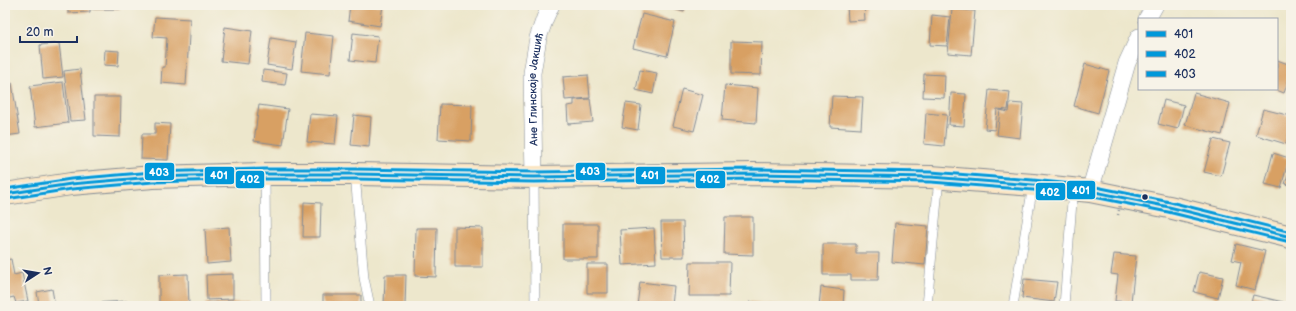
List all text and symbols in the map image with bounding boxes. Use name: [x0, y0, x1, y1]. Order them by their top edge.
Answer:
scale bar: [20, 18, 77, 44]
legend: [1138, 18, 1278, 90]
text: 20 m: [26, 25, 53, 40]
text: 401: [1174, 27, 1193, 42]
street label: Ане Глинскаје Јакшић: [526, 31, 547, 147]
text: 402: [1174, 47, 1195, 62]
text: 403: [1174, 67, 1196, 82]
line badge: 403: [144, 162, 175, 181]
line badge: 403: [575, 162, 606, 181]
text: 403: [580, 165, 600, 178]
text: 403: [149, 166, 169, 179]
line badge: 401: [204, 166, 235, 185]
line badge: 401: [635, 166, 666, 185]
text: 401: [210, 169, 228, 182]
text: 401: [641, 169, 659, 182]
line badge: 402: [235, 170, 265, 189]
line badge: 402: [695, 170, 726, 189]
text: 402: [240, 173, 260, 186]
text: 402: [700, 173, 720, 186]
line badge: 401: [1066, 180, 1096, 200]
line badge: 402: [1035, 182, 1066, 201]
text: 401: [1072, 184, 1090, 197]
text: 402: [1040, 186, 1060, 199]
unlabelled marker: [1140, 192, 1150, 202]
north arrow: [18, 253, 58, 293]
text: N: [40, 266, 55, 276]

